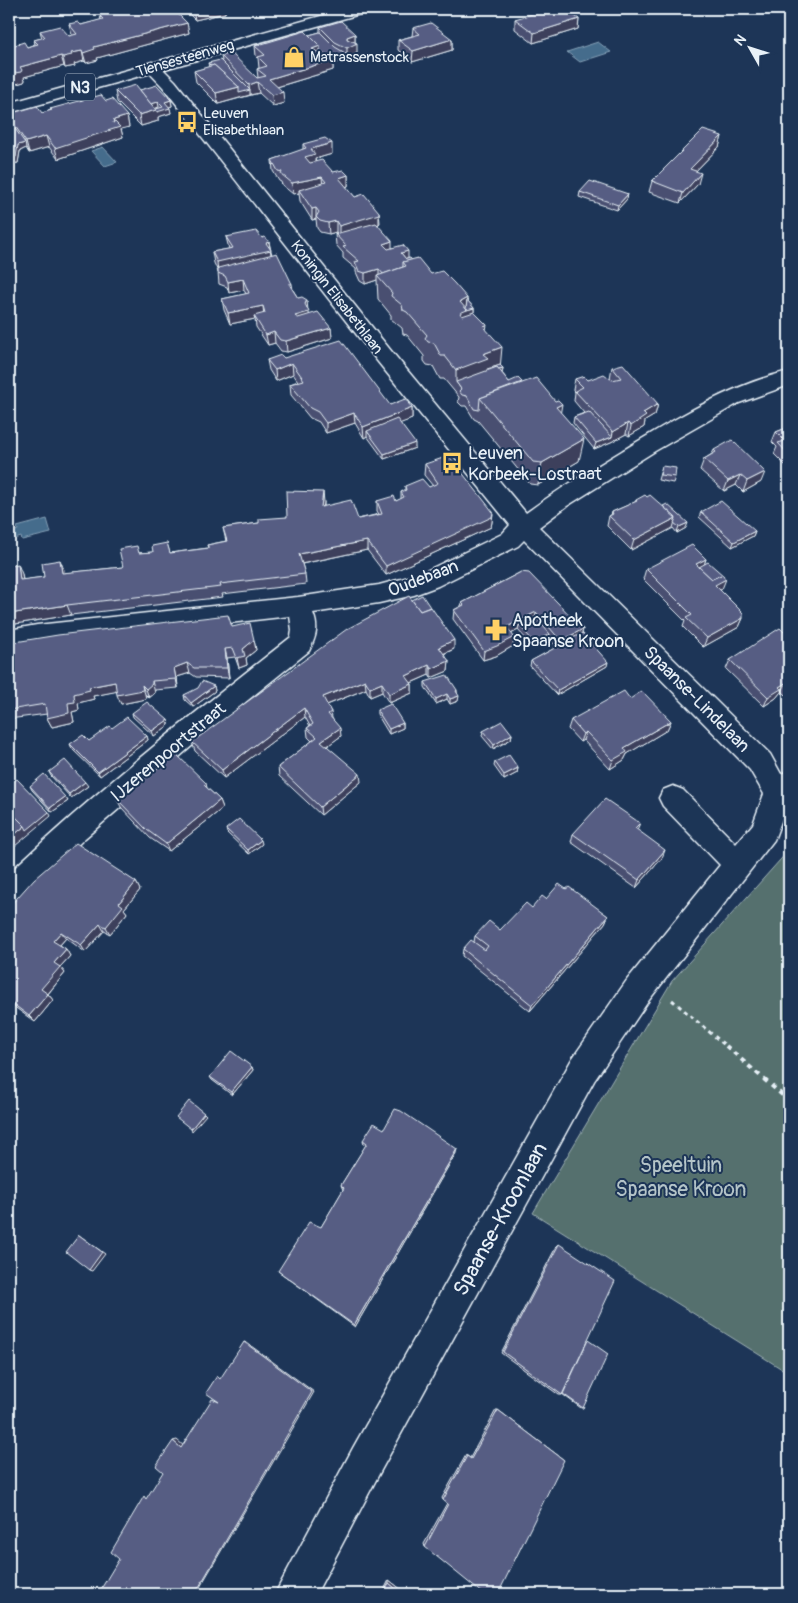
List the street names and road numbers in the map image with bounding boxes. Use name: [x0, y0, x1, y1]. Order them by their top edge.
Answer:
street label: Tiensesteenweg: [134, 35, 236, 82]
road number: N3: [65, 74, 95, 100]
street label: Koningin Elisabethlaan: [286, 237, 387, 358]
street label: Oudebaan: [385, 555, 462, 602]
street label: Spaanse-Lindelaan: [638, 641, 755, 758]
street label: IJzerenpoortstraat: [106, 697, 231, 807]
street label: Spaanse-Kroonlaan: [447, 1138, 554, 1301]

